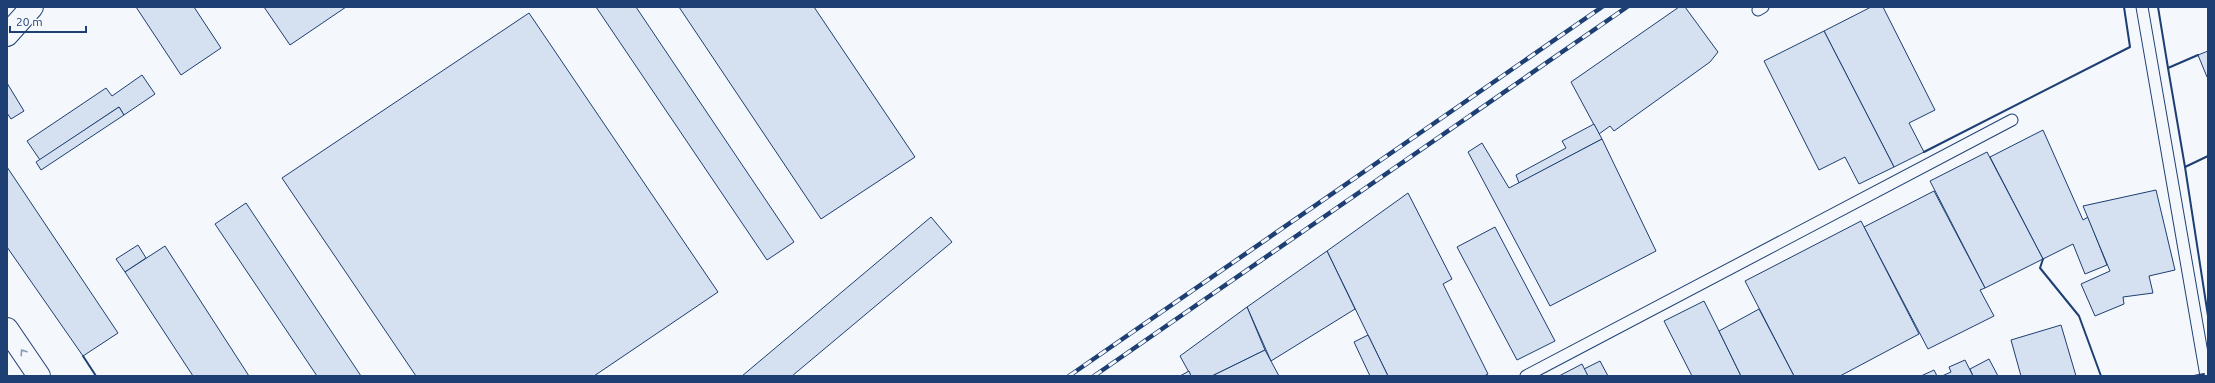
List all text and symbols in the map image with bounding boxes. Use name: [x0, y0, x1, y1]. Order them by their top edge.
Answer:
scale bar: [10, 8, 86, 34]
text: 20 m: [16, 15, 43, 28]
one-way arrow: [20, 349, 28, 356]

